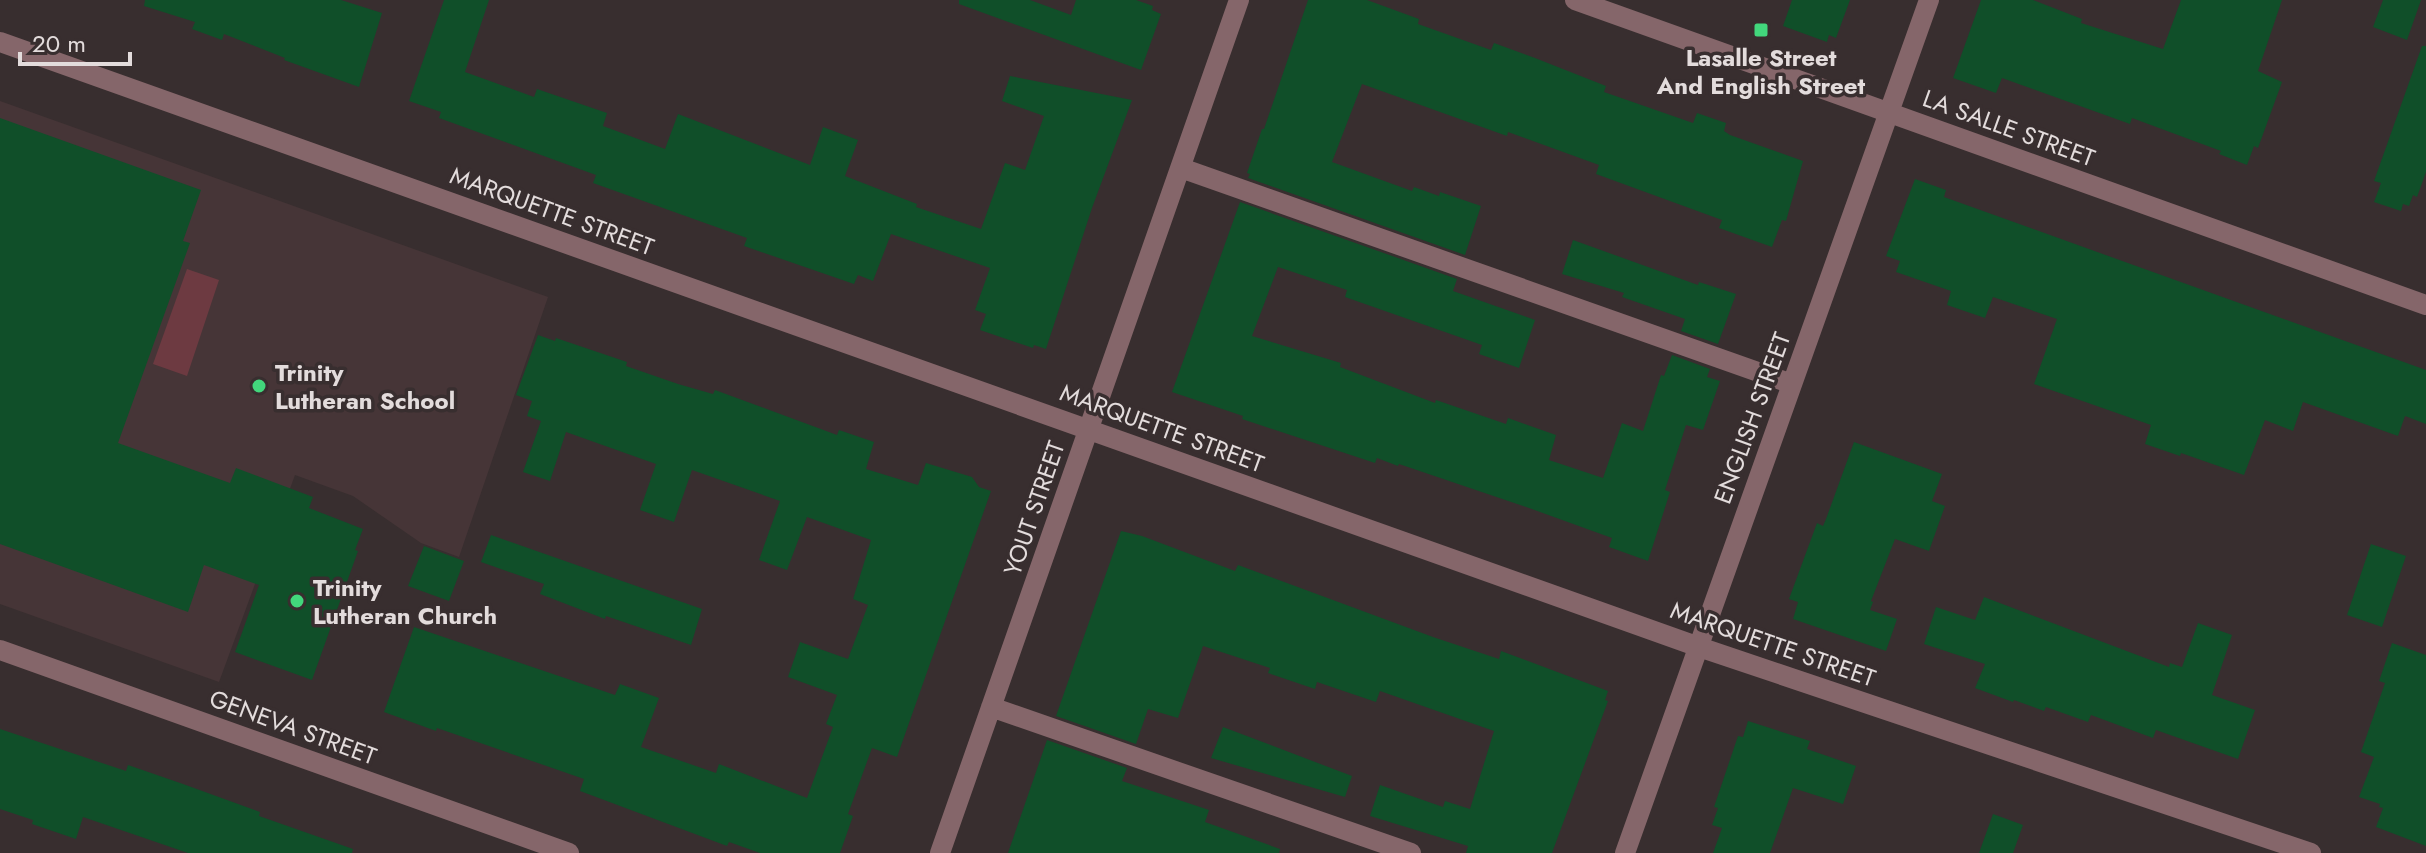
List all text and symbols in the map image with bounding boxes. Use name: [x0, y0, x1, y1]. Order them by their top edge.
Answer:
scale bar: [20, 16, 130, 66]
marker: Lasalle Street And English Street: [1752, 21, 1770, 39]
text: 20 m: [32, 26, 86, 61]
place label: Lasalle Street And English Street: [1656, 40, 1866, 103]
street label: LA SALLE STREET: [1918, 81, 2100, 175]
street label: MARQUETTE STREET: [445, 158, 659, 264]
street label: ENGLISH STREET: [1705, 327, 1799, 509]
place label: Trinity Lutheran School: [275, 355, 455, 418]
street label: MARQUETTE STREET: [1055, 375, 1269, 481]
marker: Trinity Lutheran School: [250, 377, 268, 395]
street label: YOUT STREET: [995, 436, 1073, 580]
place label: Trinity Lutheran Church: [313, 570, 497, 633]
marker: Trinity Lutheran Church: [288, 592, 306, 610]
street label: MARQUETTE STREET: [1666, 593, 1880, 695]
street label: GENEVA STREET: [205, 681, 381, 773]

